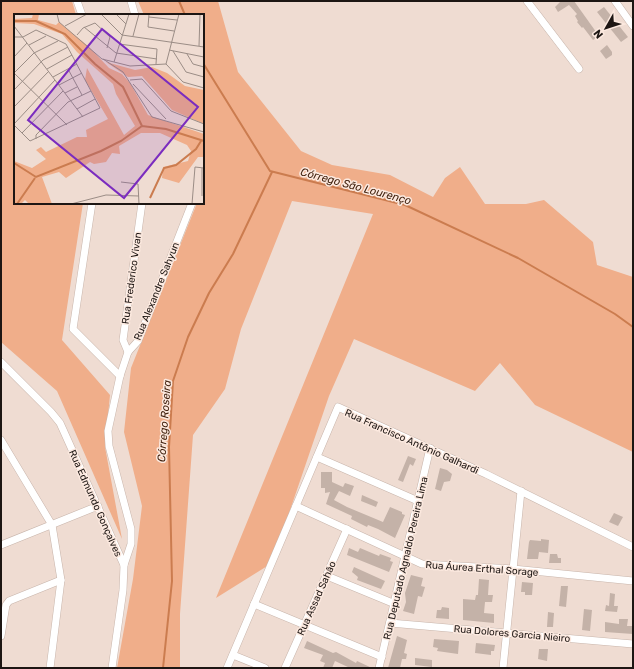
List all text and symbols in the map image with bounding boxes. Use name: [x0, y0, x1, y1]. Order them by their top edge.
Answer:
north arrow: [586, 8, 626, 48]
inset map: [14, 14, 204, 204]
text: N: [591, 27, 606, 41]
water label: Córrego São Lourenço: [299, 165, 413, 208]
street label: Rua Frederico Vivan: [120, 231, 144, 325]
street label: Rua Alexandre Sahyun: [132, 241, 182, 342]
water label: Córrego Roseira: [155, 379, 174, 462]
street label: Rua Francisco Antônio Galhardi: [343, 407, 480, 477]
street label: Rua Edmundo Gonçalves: [66, 448, 124, 559]
street label: Rua Deputado Agnaldo Pereira Lima: [381, 476, 431, 641]
street label: Rua Assad Sahão: [295, 559, 339, 637]
street label: Rua Áurea Erthal Sorage: [425, 559, 539, 579]
street label: Rua Dolores Garcia Nieiro: [453, 623, 571, 645]

